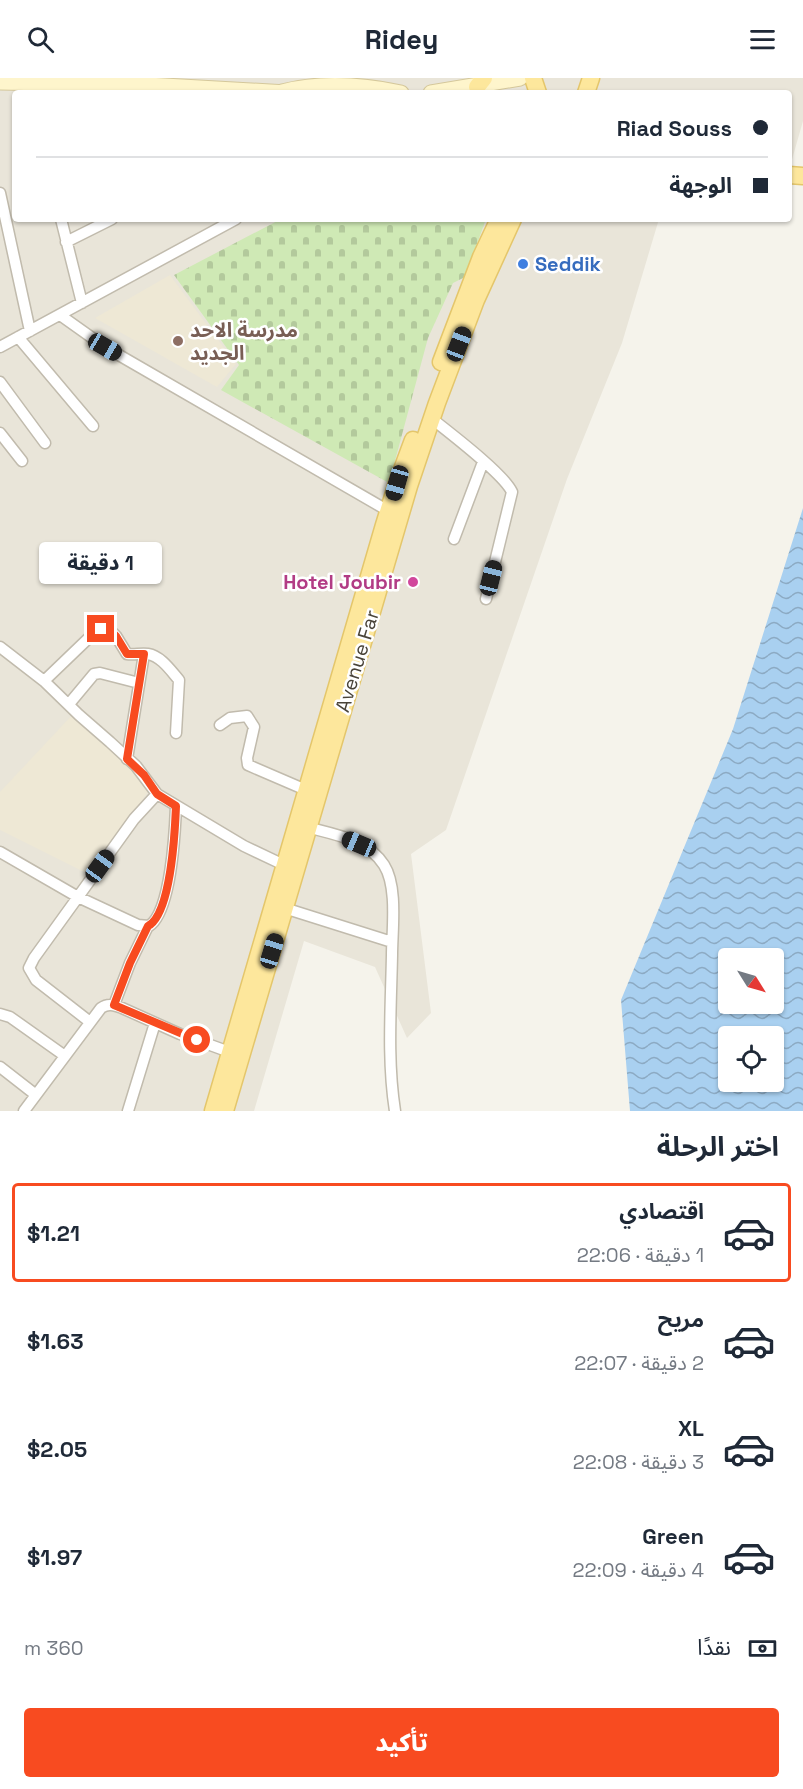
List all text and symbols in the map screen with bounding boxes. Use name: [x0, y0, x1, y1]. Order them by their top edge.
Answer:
text: Ridey: [365, 22, 438, 57]
icon: search: [24, 23, 57, 56]
icon: menu: [746, 23, 779, 56]
text: Riad Souss: [617, 114, 732, 142]
text: الوجهة: [669, 171, 732, 199]
place label: Seddik: [535, 251, 601, 277]
marker: Seddik: [516, 257, 530, 271]
place label: مدرسة الاحد الجديد: [190, 317, 298, 366]
car: [444, 324, 474, 364]
car: [85, 330, 125, 364]
marker: مدرسة الاحد الجديد: [171, 334, 185, 348]
car: [383, 463, 411, 503]
callout: 1 دقيقة: [39, 542, 162, 584]
text: 1 دقيقة: [67, 550, 134, 576]
car: [478, 558, 504, 598]
place label: Hotel Joubir: [283, 569, 401, 595]
marker: Hotel Joubir: [406, 575, 420, 589]
street label: Avenue Far: [329, 607, 385, 715]
route end: [87, 615, 114, 642]
car: [339, 829, 379, 859]
car: [82, 846, 118, 886]
car: [258, 931, 286, 971]
north arrow: [718, 948, 784, 1014]
map controls: [718, 948, 784, 1092]
route start: [183, 1026, 210, 1053]
button: locate: [718, 1026, 784, 1092]
text: اختر الرحلة: [657, 1129, 779, 1164]
text: اقتصادي: [619, 1197, 704, 1225]
icon: car: [722, 1206, 776, 1260]
text: $1.21: [27, 1219, 80, 1247]
text: 1 دقيقة · 22:06: [577, 1242, 704, 1268]
text: مريح: [658, 1305, 704, 1333]
icon: car: [722, 1314, 776, 1368]
text: $1.63: [27, 1327, 84, 1355]
text: 2 دقيقة · 22:07: [574, 1350, 704, 1376]
text: XL: [678, 1414, 704, 1442]
icon: car: [722, 1422, 776, 1476]
text: $2.05: [27, 1435, 87, 1463]
text: 3 دقيقة · 22:08: [573, 1449, 704, 1475]
text: Green: [642, 1522, 704, 1550]
icon: car: [722, 1530, 776, 1584]
text: $1.97: [27, 1543, 82, 1571]
text: 4 دقيقة · 22:09: [573, 1557, 704, 1583]
icon: cash: [746, 1632, 779, 1665]
text: نقدًا: [697, 1633, 731, 1661]
text: 360 m: [24, 1635, 83, 1661]
button: تأكيد: [24, 1708, 779, 1777]

